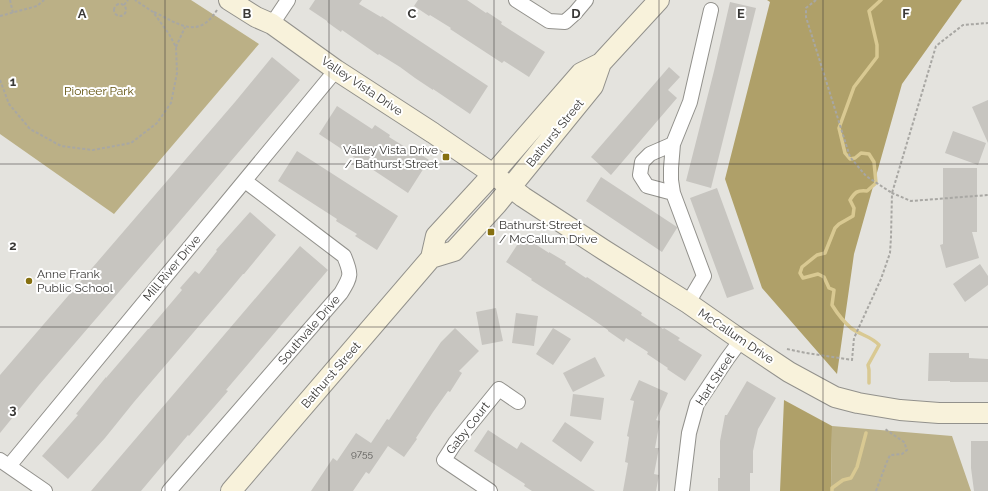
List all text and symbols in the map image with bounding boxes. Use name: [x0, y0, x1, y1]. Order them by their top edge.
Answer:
text: A: [78, 6, 87, 21]
text: B: [243, 6, 252, 21]
text: C: [408, 6, 417, 21]
text: D: [571, 6, 581, 21]
text: E: [737, 6, 745, 21]
text: F: [902, 6, 910, 21]
street label: Valley Vista Drive: [319, 54, 405, 118]
text: 1: [10, 74, 17, 89]
park label: Pioneer Park: [64, 84, 135, 98]
street label: Bathurst Street: [523, 96, 587, 170]
place label: Valley Vista Drive / Bathurst Street: [343, 143, 438, 171]
marker: Valley Vista Drive / Bathurst Street: [441, 152, 451, 162]
place label: Bathurst Street / McCallum Drive: [499, 218, 597, 246]
marker: Bathurst Street / McCallum Drive: [486, 227, 496, 237]
street label: Mill River Drive: [140, 232, 204, 304]
text: 2: [9, 238, 17, 253]
place label: Anne Frank Public School: [37, 267, 114, 295]
marker: Anne Frank Public School: [24, 276, 34, 286]
street label: Southvale Drive: [275, 292, 343, 368]
street label: McCallum Drive: [696, 306, 776, 366]
street label: Bathurst Street: [298, 339, 364, 411]
street label: Hart Street: [693, 350, 737, 408]
street label: Gaby Court: [443, 399, 493, 457]
text: 3: [9, 402, 17, 417]
house number: 9755: [351, 448, 373, 459]

